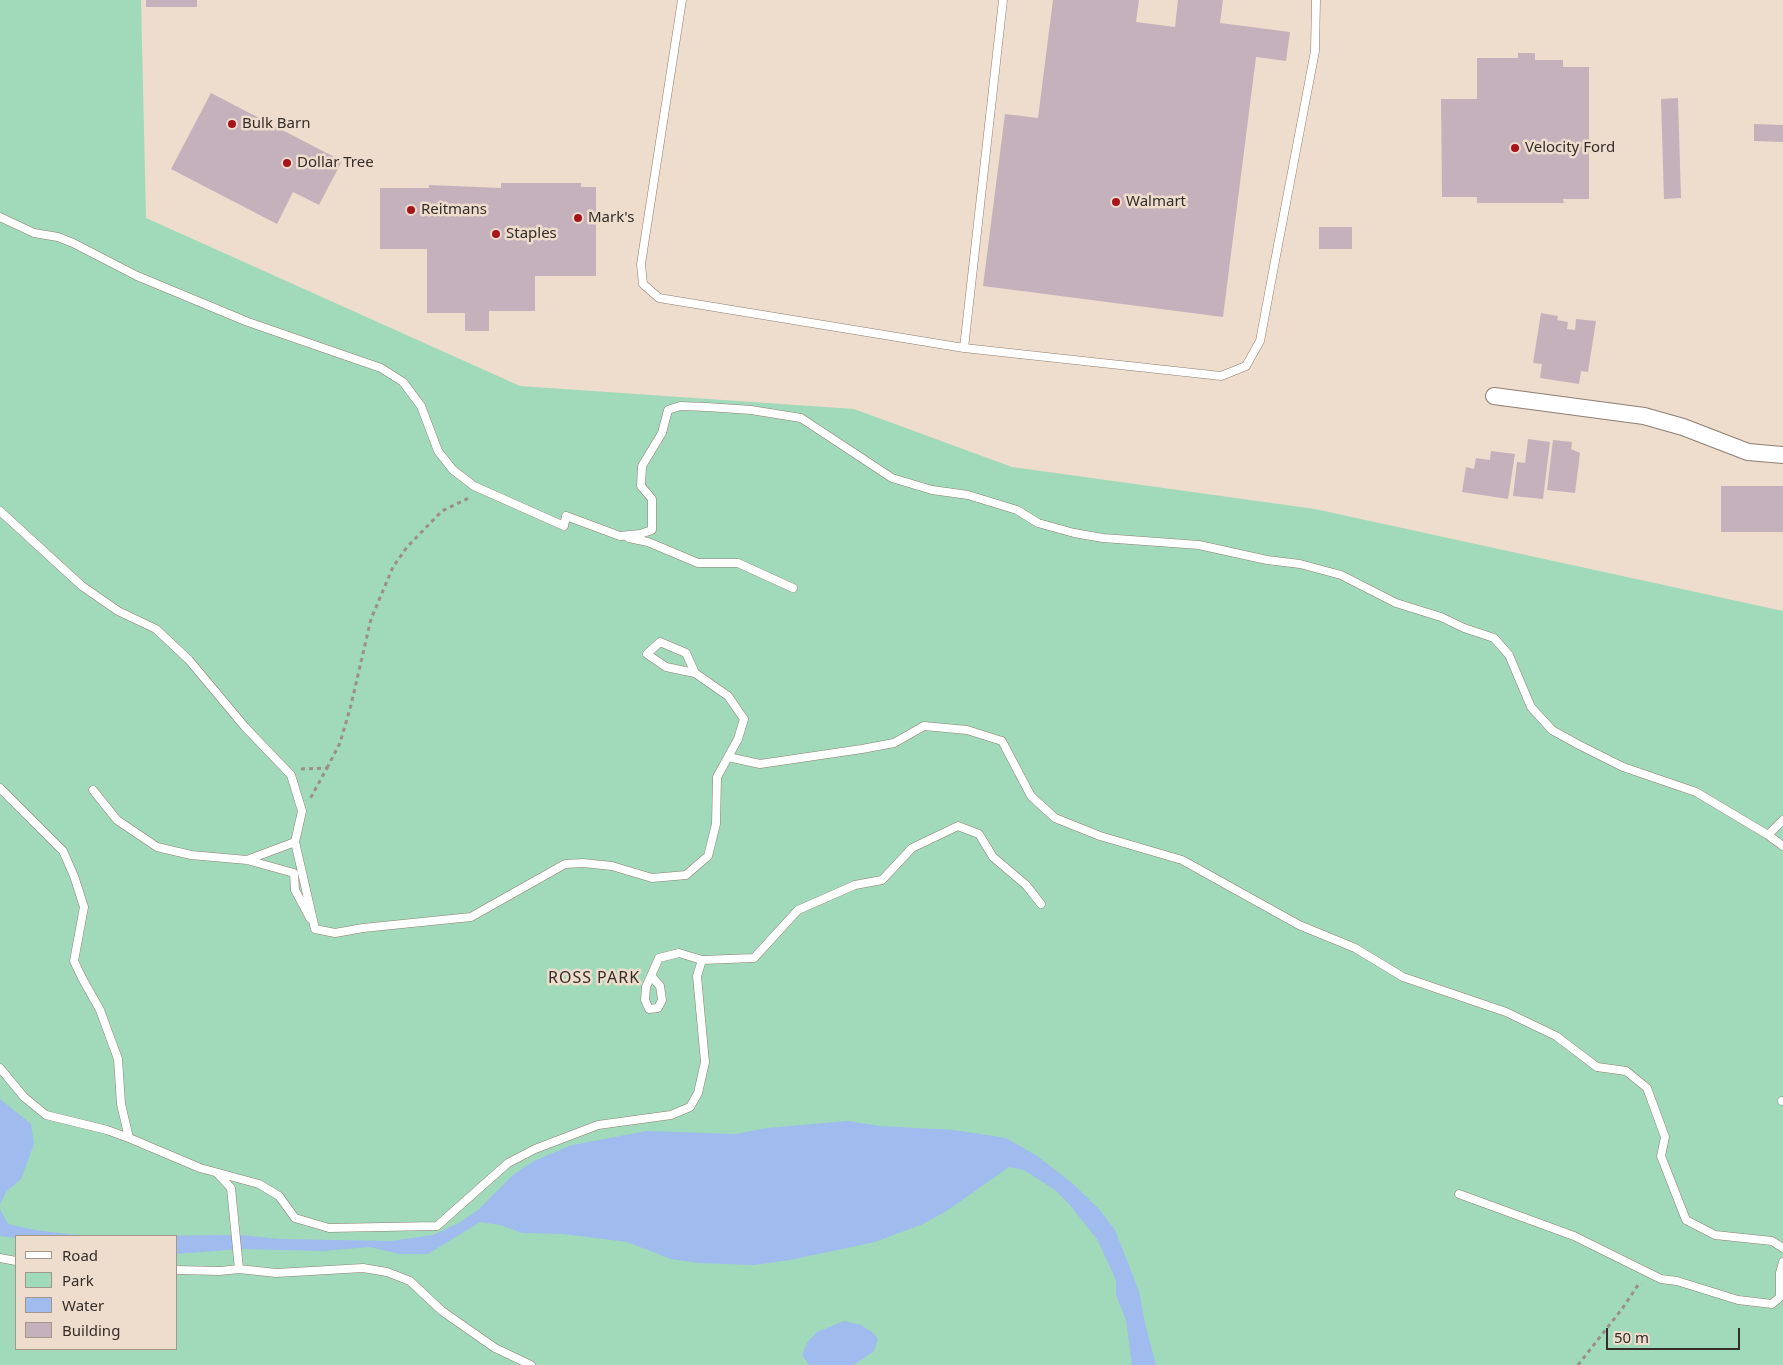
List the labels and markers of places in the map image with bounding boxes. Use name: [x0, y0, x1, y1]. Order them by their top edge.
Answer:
place label: Bulk Barn: [242, 115, 310, 133]
marker: Bulk Barn: [226, 118, 238, 130]
place label: Velocity Ford: [1525, 139, 1615, 157]
marker: Velocity Ford: [1509, 142, 1521, 154]
place label: Dollar Tree: [297, 154, 374, 172]
marker: Dollar Tree: [281, 157, 293, 169]
place label: Walmart: [1126, 193, 1186, 211]
marker: Walmart: [1110, 196, 1122, 208]
place label: Reitmans: [421, 201, 487, 219]
marker: Reitmans: [405, 204, 417, 216]
place label: Mark's: [588, 209, 634, 227]
marker: Mark's: [572, 212, 584, 224]
place label: Staples: [506, 225, 557, 243]
marker: Staples: [490, 228, 502, 240]

